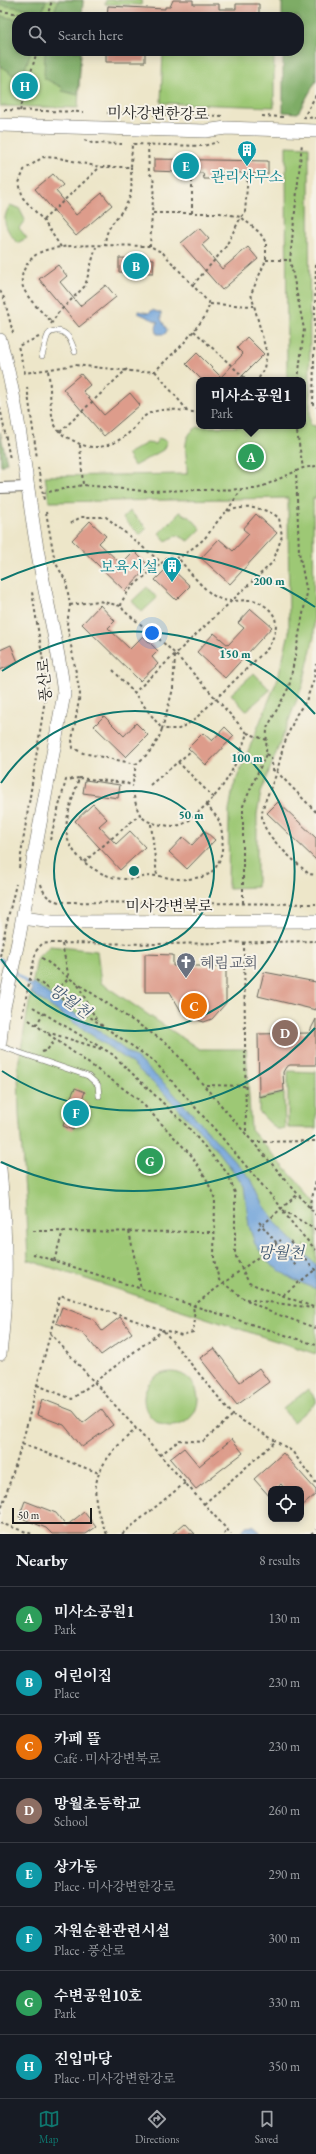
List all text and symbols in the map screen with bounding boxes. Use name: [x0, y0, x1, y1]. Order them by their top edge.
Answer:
search box: [12, 12, 304, 56]
icon: search: [26, 23, 48, 45]
text: Search here: [58, 25, 123, 44]
pin: H: [12, 71, 38, 101]
street label: 미사강변한강로: [107, 103, 209, 123]
building icon: 관리사무소: [236, 139, 258, 167]
pin: E: [173, 151, 199, 181]
place label: 관리사무소: [211, 167, 284, 186]
pin: B: [123, 251, 149, 281]
popup: [196, 377, 306, 429]
text: 미사소공원1: [211, 386, 291, 405]
text: Park: [211, 405, 233, 422]
pin: A: [238, 442, 264, 472]
building icon: 보육시설: [161, 555, 183, 583]
place label: 보육시설: [100, 557, 158, 576]
text: 200 m: [253, 573, 285, 589]
your location: [142, 623, 162, 643]
text: 150 m: [219, 646, 251, 662]
street label: 풍산로: [33, 657, 55, 702]
text: 100 m: [231, 750, 263, 766]
text: 50 m: [178, 807, 204, 823]
centre of rings: [127, 864, 141, 878]
street label: 미사강변북로: [126, 896, 213, 915]
church icon: 혜림교회: [175, 951, 197, 979]
place label: 혜림교회: [200, 953, 258, 972]
water label: 망월천: [45, 979, 96, 1024]
pin: C: [181, 991, 207, 1021]
pin: D: [272, 1018, 298, 1048]
pin: F: [63, 1098, 89, 1128]
pin: G: [137, 1146, 163, 1176]
water label: 망월천: [258, 1242, 306, 1263]
map controls: [268, 1486, 304, 1522]
button: locate: [268, 1486, 304, 1522]
scale bar: [12, 1506, 92, 1525]
text: 50 m: [18, 1508, 39, 1522]
text: Nearby: [16, 1549, 68, 1571]
text: 8 results: [259, 1552, 300, 1569]
text: 미사소공원1: [54, 1602, 134, 1621]
text: A: [24, 1610, 34, 1627]
text: 130 m: [269, 1610, 300, 1627]
text: Park: [54, 1621, 76, 1638]
text: 어린이집: [54, 1666, 112, 1685]
text: B: [25, 1674, 33, 1691]
text: 230 m: [269, 1674, 300, 1691]
text: Place: [54, 1685, 80, 1702]
text: 카페 뜰: [54, 1729, 101, 1748]
text: C: [24, 1738, 34, 1755]
text: 230 m: [269, 1738, 300, 1755]
text: Café · 미사강변북로: [54, 1750, 160, 1767]
text: 망월초등학교: [54, 1794, 141, 1813]
text: D: [24, 1802, 34, 1819]
text: 260 m: [269, 1802, 300, 1819]
text: School: [54, 1813, 88, 1830]
text: 상가동: [54, 1857, 97, 1876]
text: E: [25, 1866, 33, 1883]
text: 290 m: [269, 1866, 300, 1883]
text: Place · 미사강변한강로: [54, 1878, 175, 1895]
text: 자원순환관련시설: [54, 1921, 170, 1940]
text: F: [25, 1930, 33, 1947]
text: 300 m: [269, 1930, 300, 1947]
text: Place · 풍산로: [54, 1942, 125, 1959]
text: 수변공원10호: [54, 1986, 142, 2005]
text: G: [24, 1994, 34, 2011]
text: 330 m: [269, 1994, 300, 2011]
text: Park: [54, 2005, 76, 2022]
text: 진입마당: [54, 2049, 112, 2068]
text: H: [24, 2058, 34, 2075]
text: 350 m: [269, 2058, 300, 2075]
text: Place · 미사강변한강로: [54, 2070, 175, 2087]
tab: Map: [38, 2108, 60, 2146]
tab: Directions: [135, 2108, 179, 2146]
tab: Saved: [255, 2108, 278, 2146]

